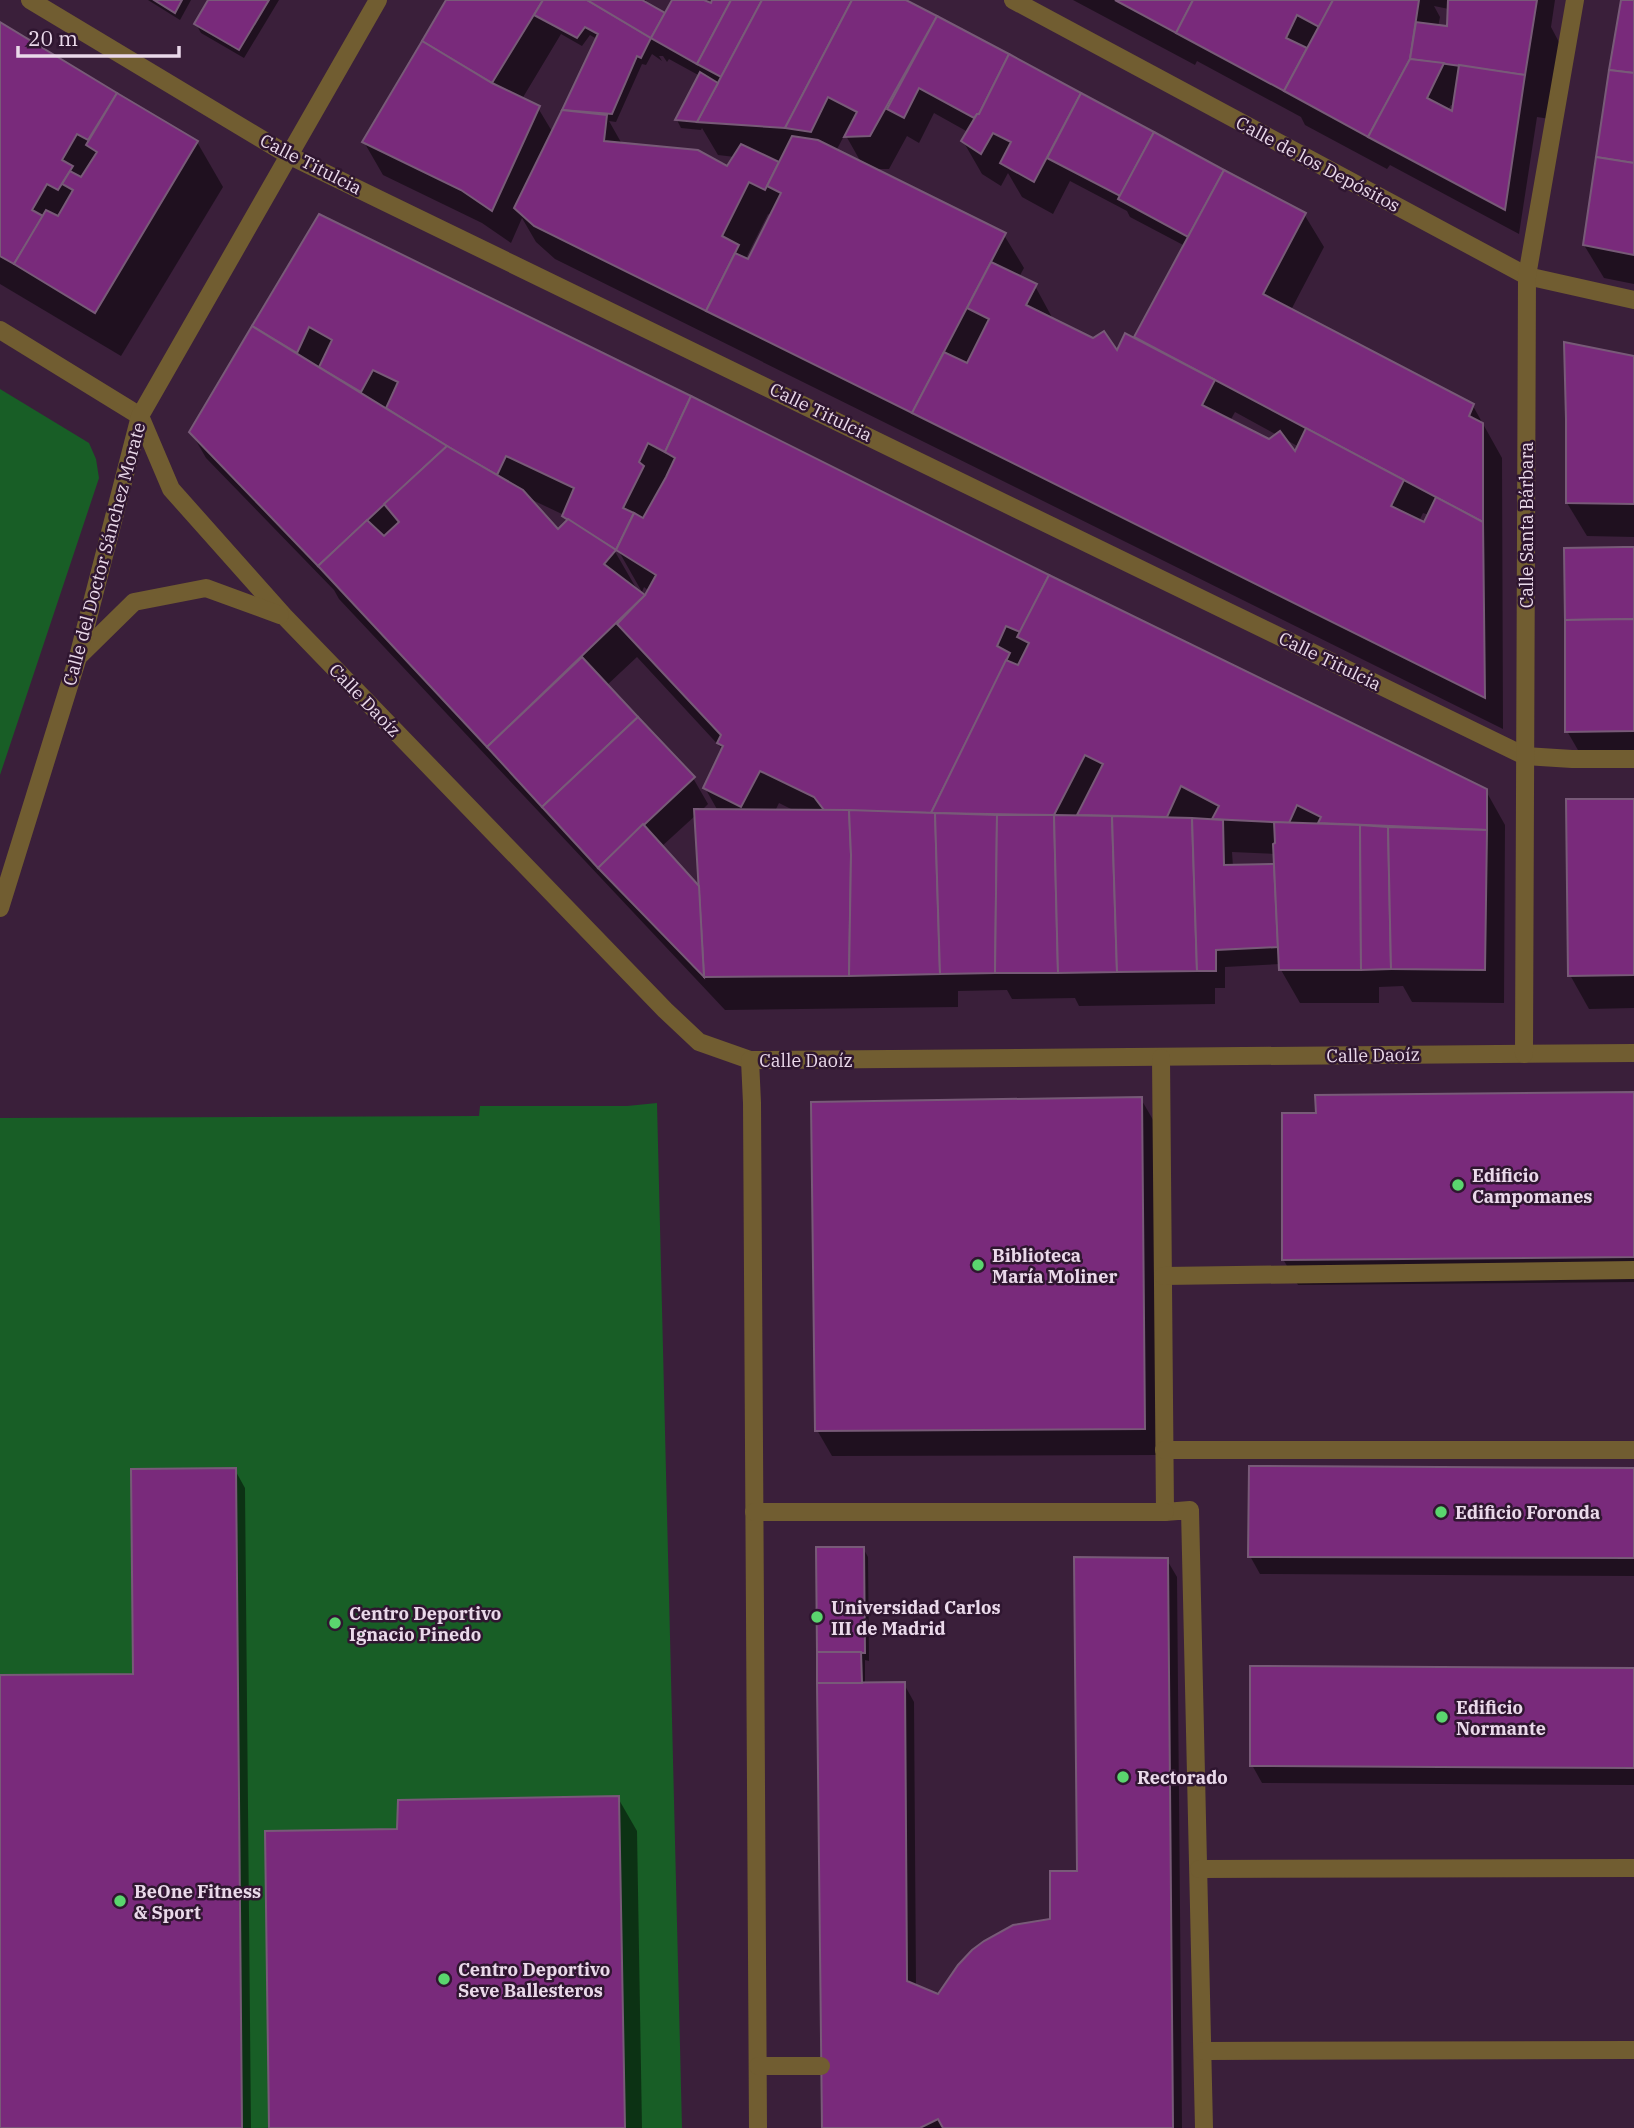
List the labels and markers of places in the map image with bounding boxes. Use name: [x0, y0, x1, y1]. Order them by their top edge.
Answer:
place label: Edificio Campomanes: [1472, 1164, 1593, 1208]
marker: Edificio Campomanes: [1450, 1177, 1466, 1193]
place label: Biblioteca María Moliner: [992, 1244, 1117, 1288]
marker: Biblioteca María Moliner: [970, 1257, 986, 1273]
place label: Edificio Foronda: [1455, 1501, 1600, 1524]
marker: Edificio Foronda: [1433, 1504, 1449, 1520]
place label: Universidad Carlos III de Madrid: [831, 1596, 1001, 1640]
place label: Centro Deportivo Ignacio Pinedo: [349, 1602, 501, 1646]
marker: Universidad Carlos III de Madrid: [809, 1609, 825, 1625]
marker: Centro Deportivo Ignacio Pinedo: [327, 1615, 343, 1631]
place label: Edificio Normante: [1456, 1696, 1546, 1740]
marker: Edificio Normante: [1434, 1709, 1450, 1725]
place label: Rectorado: [1137, 1766, 1228, 1789]
marker: Rectorado: [1115, 1769, 1131, 1785]
place label: BeOne Fitness & Sport: [134, 1880, 261, 1924]
marker: BeOne Fitness & Sport: [112, 1893, 128, 1909]
place label: Centro Deportivo Seve Ballesteros: [458, 1958, 610, 2002]
marker: Centro Deportivo Seve Ballesteros: [436, 1971, 452, 1987]

